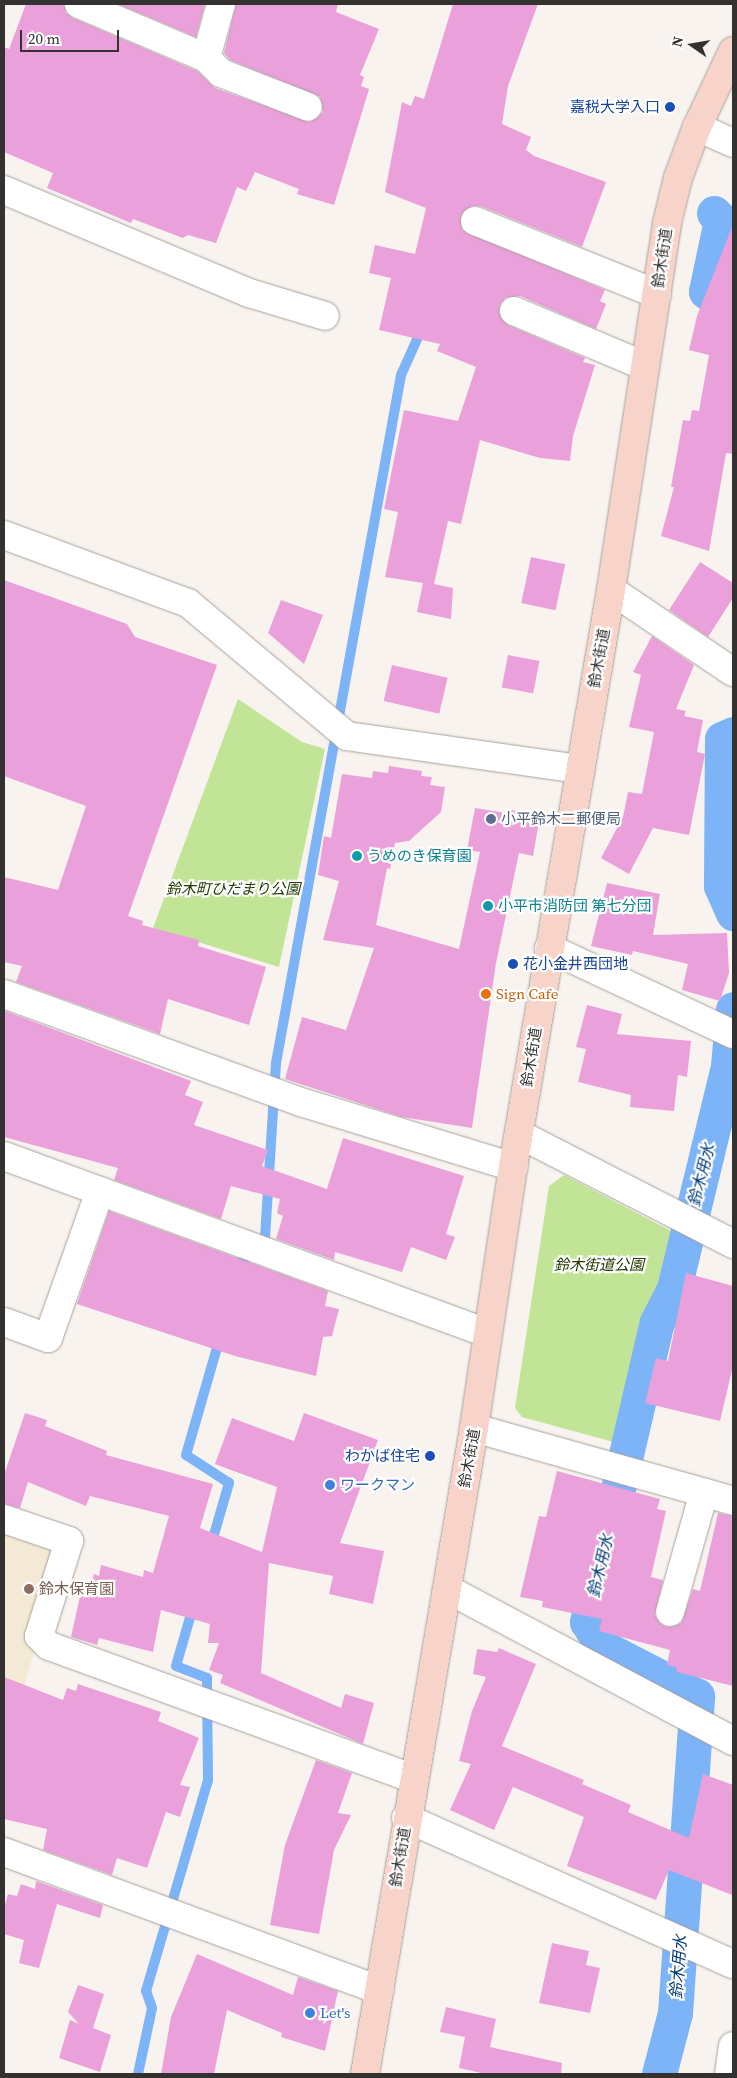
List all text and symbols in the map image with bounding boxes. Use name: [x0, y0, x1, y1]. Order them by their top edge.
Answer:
scale bar: [22, 20, 121, 52]
north arrow: [667, 20, 717, 70]
text: 20 m: [28, 28, 60, 49]
text: N: [666, 34, 688, 49]
place label: 嘉税大学入口: [570, 98, 660, 116]
marker: 嘉税大学入口: [664, 101, 676, 113]
street label: 鈴木街道: [649, 227, 675, 289]
street label: 鈴木街道: [585, 627, 613, 689]
place label: 小平鈴木二郵便局: [501, 810, 621, 828]
marker: 小平鈴木二郵便局: [485, 813, 497, 825]
place label: うめのき保育園: [367, 847, 472, 865]
marker: うめのき保育園: [351, 850, 363, 862]
park label: 鈴木町ひだまり公園: [166, 880, 300, 898]
place label: 小平市消防団 第七分団: [498, 897, 651, 915]
marker: 小平市消防団 第七分団: [482, 900, 494, 912]
place label: 花小金井西団地: [523, 955, 628, 973]
marker: 花小金井西団地: [507, 958, 519, 970]
place label: Sign Cafe: [496, 985, 558, 1003]
marker: Sign Cafe: [480, 988, 492, 1000]
street label: 鈴木街道: [517, 1026, 545, 1088]
water label: 鈴木用水: [684, 1142, 718, 1208]
park label: 鈴木街道公園: [554, 1256, 644, 1274]
street label: 鈴木街道: [455, 1427, 483, 1489]
place label: わかば住宅: [345, 1447, 420, 1465]
marker: わかば住宅: [424, 1450, 436, 1462]
place label: ワークマン: [340, 1476, 415, 1494]
marker: ワークマン: [324, 1479, 336, 1491]
water label: 鈴木用水: [583, 1533, 617, 1599]
place label: 鈴木保育園: [39, 1580, 114, 1598]
marker: 鈴木保育園: [23, 1583, 35, 1595]
street label: 鈴木街道: [386, 1826, 414, 1888]
water label: 鈴木用水: [666, 1934, 690, 2000]
place label: Let's: [320, 2004, 350, 2022]
marker: Let's: [304, 2007, 316, 2019]

